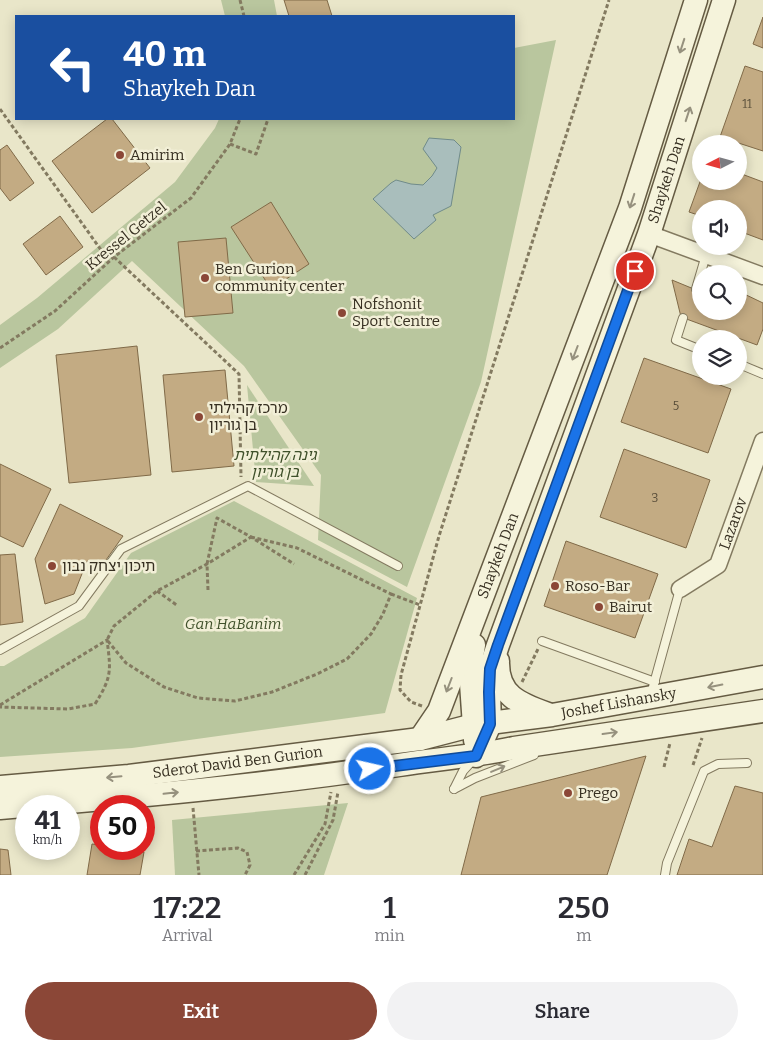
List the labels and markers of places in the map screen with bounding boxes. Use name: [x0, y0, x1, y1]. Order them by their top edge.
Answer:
place label: Amirim: [130, 146, 185, 164]
marker: Amirim: [114, 149, 126, 161]
pin: [614, 250, 656, 292]
place label: Ben Gurion community center: [215, 260, 345, 295]
marker: Ben Gurion community center: [199, 272, 211, 284]
place label: Nofshonit Sport Centre: [352, 295, 440, 330]
marker: Nofshonit Sport Centre: [336, 307, 348, 319]
place label: מרכז קהילתי בן גוריון: [209, 399, 288, 434]
marker: מרכז קהילתי בן גוריון: [193, 411, 205, 423]
place label: תיכון יצחק נבון: [62, 557, 155, 575]
marker: תיכון יצחק נבון: [46, 560, 58, 572]
place label: Roso-Bar: [565, 577, 630, 595]
marker: Roso-Bar: [549, 580, 561, 592]
place label: Bairut: [609, 598, 653, 616]
marker: Bairut: [593, 601, 605, 613]
place label: Prego: [578, 784, 618, 802]
marker: Prego: [562, 787, 574, 799]

